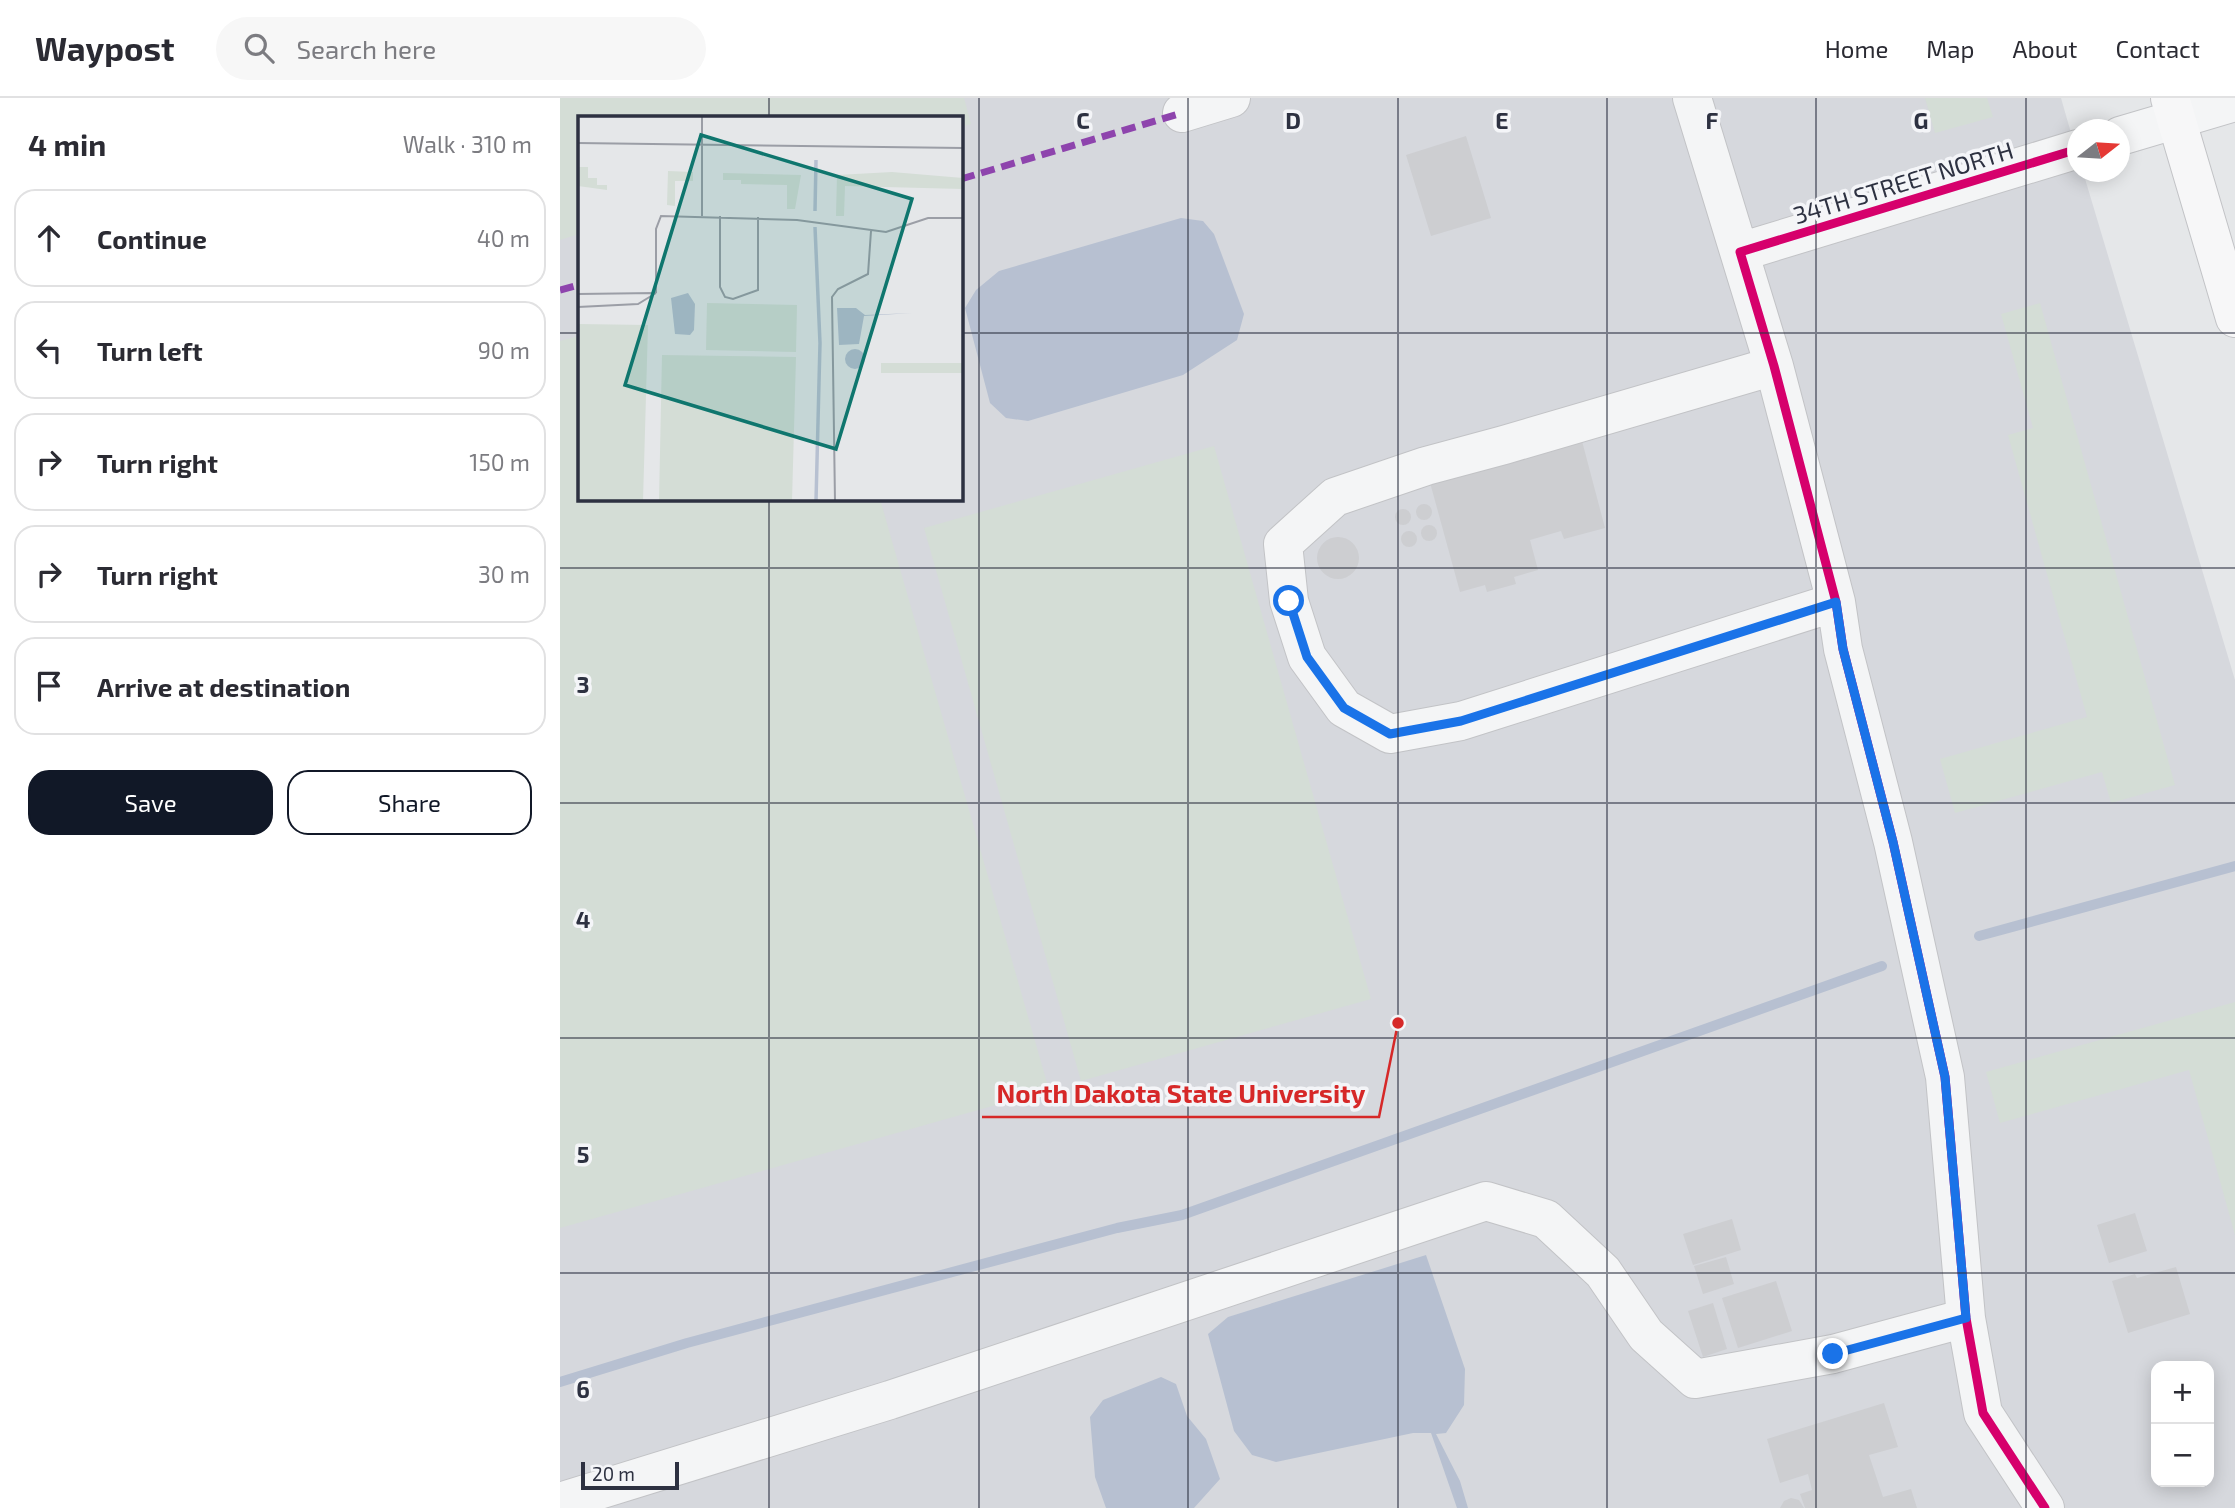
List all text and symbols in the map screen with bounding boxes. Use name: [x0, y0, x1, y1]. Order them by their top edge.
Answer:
search box: [216, 17, 706, 80]
text: Waypost: [35, 28, 174, 68]
icon: search: [240, 29, 278, 67]
text: Search here: [296, 33, 436, 64]
text: Home: [1825, 34, 1888, 63]
text: Map: [1926, 34, 1974, 63]
text: About: [2012, 34, 2078, 63]
text: Contact: [2116, 34, 2200, 63]
text: C: [1076, 106, 1090, 134]
text: D: [1285, 106, 1301, 134]
text: E: [1495, 106, 1509, 134]
text: F: [1706, 106, 1719, 134]
text: G: [1914, 106, 1928, 134]
inset map: [578, 116, 962, 500]
north arrow: [2067, 119, 2130, 182]
text: 4 min: [28, 126, 106, 162]
text: Walk · 310 m: [403, 130, 532, 158]
street label: 34TH STREET NORTH: [1789, 135, 2017, 229]
icon: ahead: [30, 219, 68, 257]
text: Continue: [97, 223, 207, 254]
text: 40 m: [477, 224, 530, 252]
icon: left: [30, 331, 68, 369]
text: Turn left: [97, 335, 203, 366]
text: 90 m: [478, 336, 530, 364]
icon: right: [30, 443, 68, 481]
text: Turn right: [97, 447, 218, 478]
text: 150 m: [469, 448, 530, 476]
icon: right: [30, 555, 68, 593]
text: Turn right: [97, 559, 218, 590]
text: 30 m: [478, 560, 530, 588]
route start: [1273, 585, 1304, 616]
icon: arrive: [30, 667, 68, 705]
text: 3: [576, 670, 590, 698]
text: Arrive at destination: [97, 671, 350, 702]
button: Save: [28, 770, 273, 835]
button: Share: [287, 770, 532, 835]
text: 4: [576, 905, 590, 933]
callout: North Dakota State University: [982, 1070, 1379, 1117]
text: North Dakota State University: [997, 1077, 1366, 1109]
text: 5: [577, 1140, 589, 1168]
route end: [1817, 1338, 1848, 1369]
map controls: [2151, 1361, 2214, 1487]
button: +: [2151, 1361, 2214, 1424]
text: 6: [576, 1375, 590, 1403]
button: −: [2151, 1424, 2214, 1487]
scale bar: [581, 1459, 679, 1491]
text: 20 m: [592, 1462, 635, 1485]

